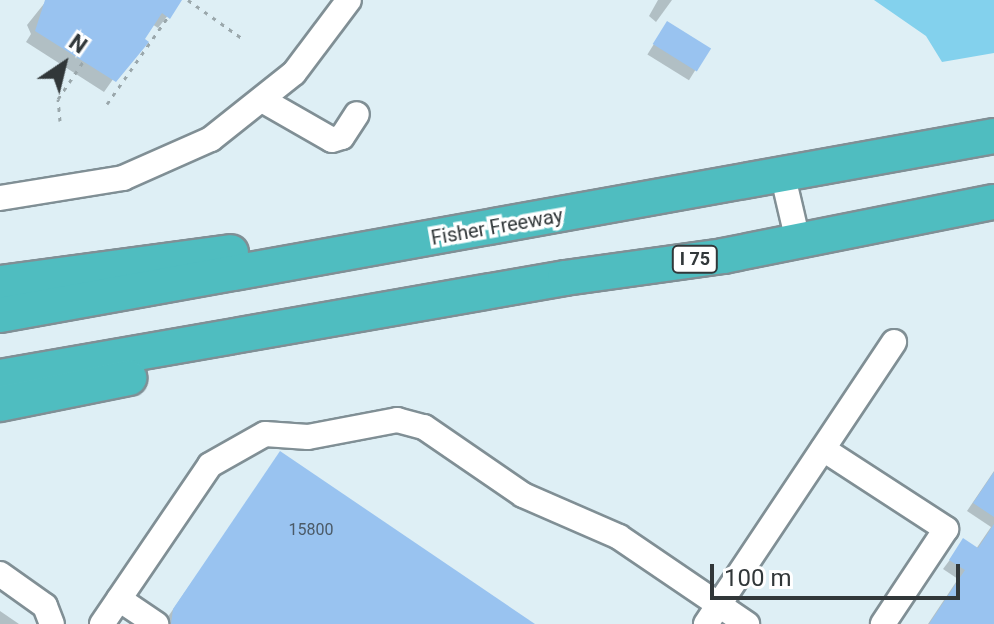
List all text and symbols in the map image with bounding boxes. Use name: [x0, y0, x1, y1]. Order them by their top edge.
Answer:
north arrow: [24, 24, 104, 104]
text: N: [65, 29, 92, 59]
street label: Fisher Freeway: [429, 204, 565, 250]
road number: I 75: [671, 245, 719, 273]
house number: 15800: [289, 520, 333, 540]
scale bar: [714, 548, 964, 598]
text: 100 m: [724, 564, 791, 592]

